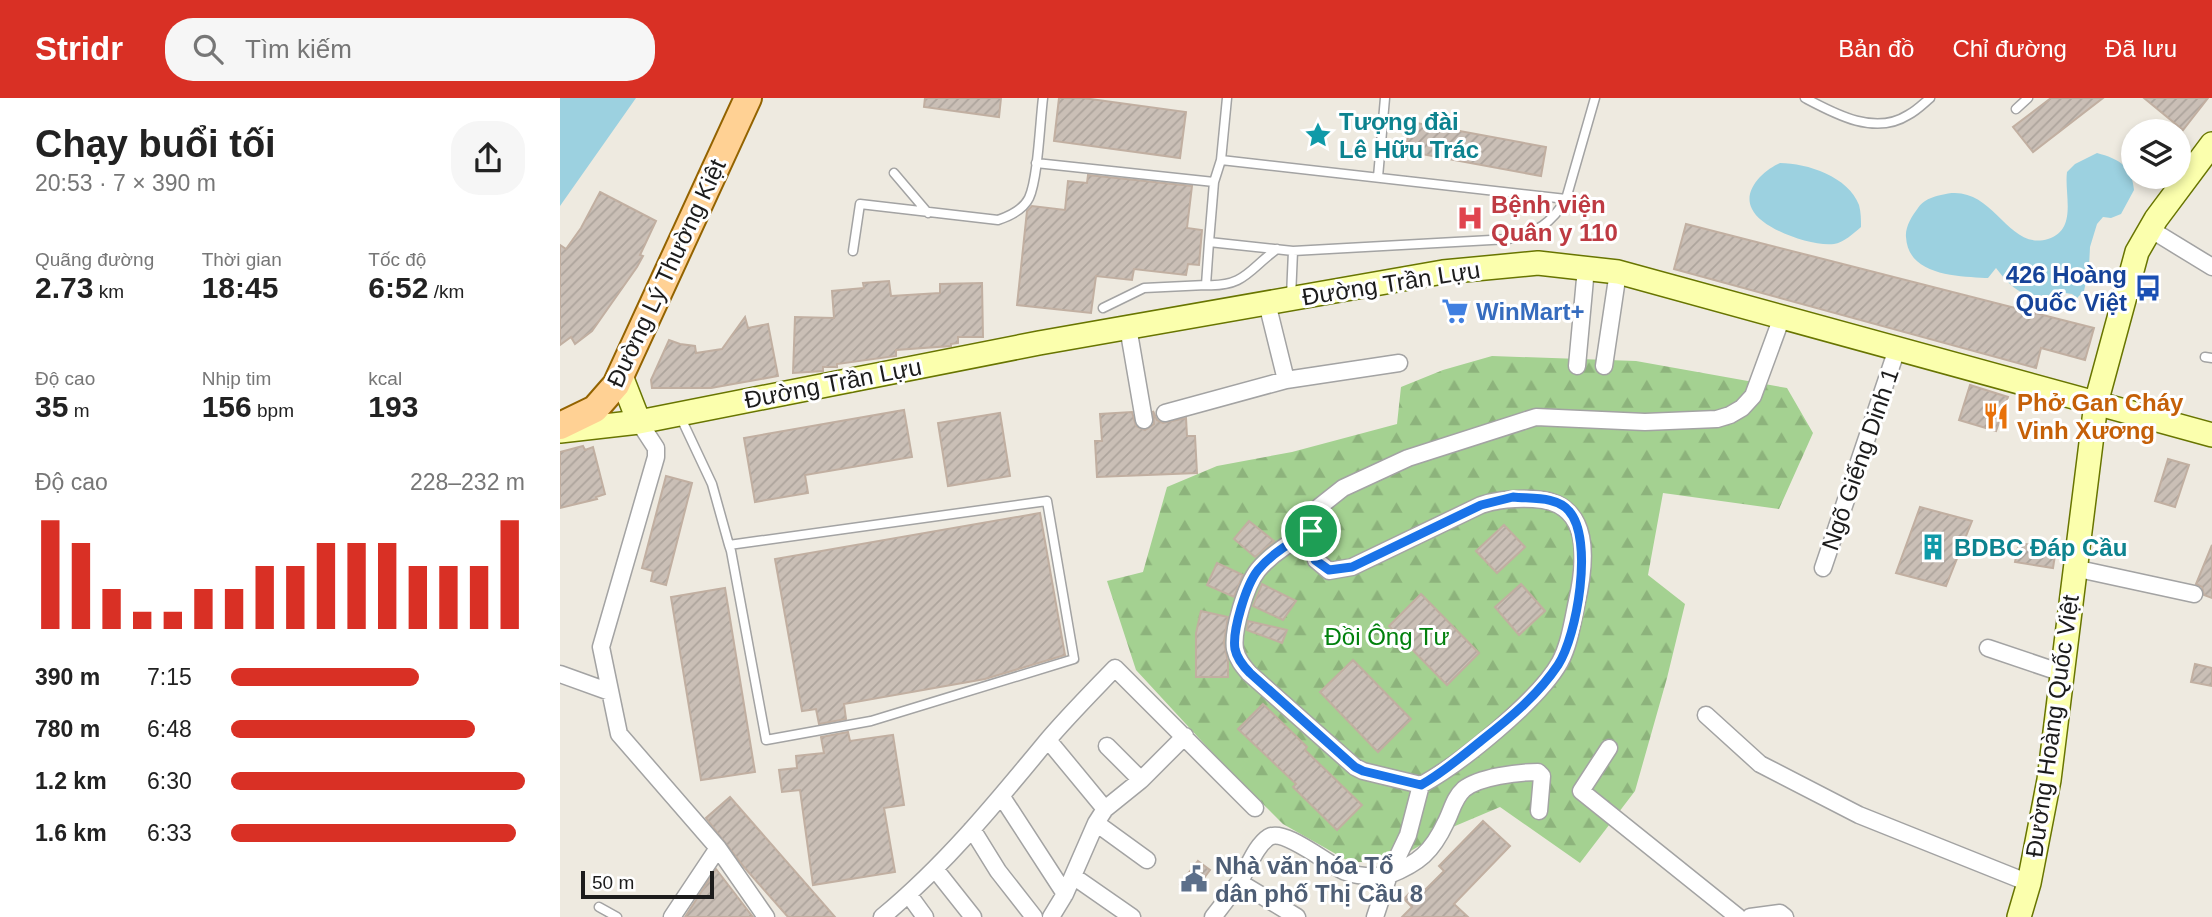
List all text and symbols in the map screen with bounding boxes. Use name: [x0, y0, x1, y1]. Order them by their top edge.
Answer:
search box: [165, 18, 655, 81]
text: Stridr: [35, 30, 123, 67]
icon: search: [189, 30, 227, 68]
text: Tìm kiếm: [245, 34, 352, 64]
text: Bản đồ: [1838, 35, 1914, 62]
text: Chỉ đường: [1952, 35, 2067, 62]
text: Đã lưu: [2105, 35, 2177, 62]
place label: Tượng đài Lê Hữu Trác: [1339, 108, 1479, 163]
map controls: [2121, 119, 2191, 189]
button: layers: [2121, 119, 2191, 189]
place icon: Tượng đài Lê Hữu Trác: [1303, 120, 1333, 150]
button: share: [451, 121, 525, 195]
text: Chạy buổi tối: [35, 123, 276, 165]
street label: Đường Lý Thường Kiệt: [601, 154, 731, 391]
text: 20:53 · 7 × 390 m: [35, 170, 216, 196]
place label: Bệnh viện Quân y 110: [1491, 191, 1618, 246]
hospital icon: Bệnh viện Quân y 110: [1455, 203, 1485, 233]
text: Quãng đường: [35, 249, 154, 270]
text: Thời gian: [202, 249, 282, 270]
text: Tốc độ: [368, 249, 426, 270]
street label: Đường Trần Lựu: [1300, 256, 1482, 310]
place label: 426 Hoàng Quốc Việt: [2006, 261, 2127, 316]
text: 2.73: [35, 271, 93, 304]
text: 18:45: [202, 271, 278, 304]
text: 6:52: [368, 271, 428, 304]
bus stop icon: 426 Hoàng Quốc Việt: [2133, 273, 2163, 303]
text: km: [93, 281, 124, 302]
text: /km: [428, 281, 464, 302]
supermarket icon: WinMart+: [1440, 296, 1470, 326]
place label: WinMart+: [1476, 298, 1584, 325]
street label: Đường Trần Lựu: [742, 353, 924, 413]
street label: Ngõ Giếng Dinh 1: [1816, 364, 1904, 554]
text: Độ cao: [35, 368, 95, 389]
text: Nhịp tim: [202, 368, 271, 389]
text: kcal: [368, 368, 402, 389]
place label: Phở Gan Cháy Vinh Xương: [2017, 389, 2184, 444]
text: 35: [35, 390, 68, 423]
text: 156: [202, 390, 252, 423]
text: 193: [368, 390, 418, 423]
text: m: [68, 400, 89, 421]
text: bpm: [252, 400, 294, 421]
restaurant icon: Phở Gan Cháy Vinh Xương: [1981, 401, 2011, 431]
text: Độ cao: [35, 469, 108, 495]
text: 228–232 m: [410, 469, 525, 495]
pin: [1281, 501, 1341, 561]
icon: arrive: [1292, 512, 1330, 550]
building icon: BDBC Đáp Cầu: [1918, 532, 1948, 562]
place label: BDBC Đáp Cầu: [1954, 534, 2127, 561]
street label: Đường Hoàng Quốc Việt: [2020, 593, 2084, 859]
park label: Đồi Ông Tư: [1324, 623, 1450, 650]
text: 390 m: [35, 664, 100, 690]
text: 7:15: [147, 664, 192, 690]
text: 780 m: [35, 716, 100, 742]
text: 6:48: [147, 716, 192, 742]
text: 1.2 km: [35, 768, 107, 794]
text: 6:30: [147, 768, 192, 794]
text: 1.6 km: [35, 820, 107, 846]
text: 6:33: [147, 820, 192, 846]
place label: Nhà văn hóa Tổ dân phố Thị Cầu 8: [1215, 852, 1423, 907]
public building icon: Nhà văn hóa Tổ dân phố Thị Cầu 8: [1179, 864, 1209, 894]
scale bar: [581, 868, 714, 900]
text: 50 m: [592, 872, 634, 893]

